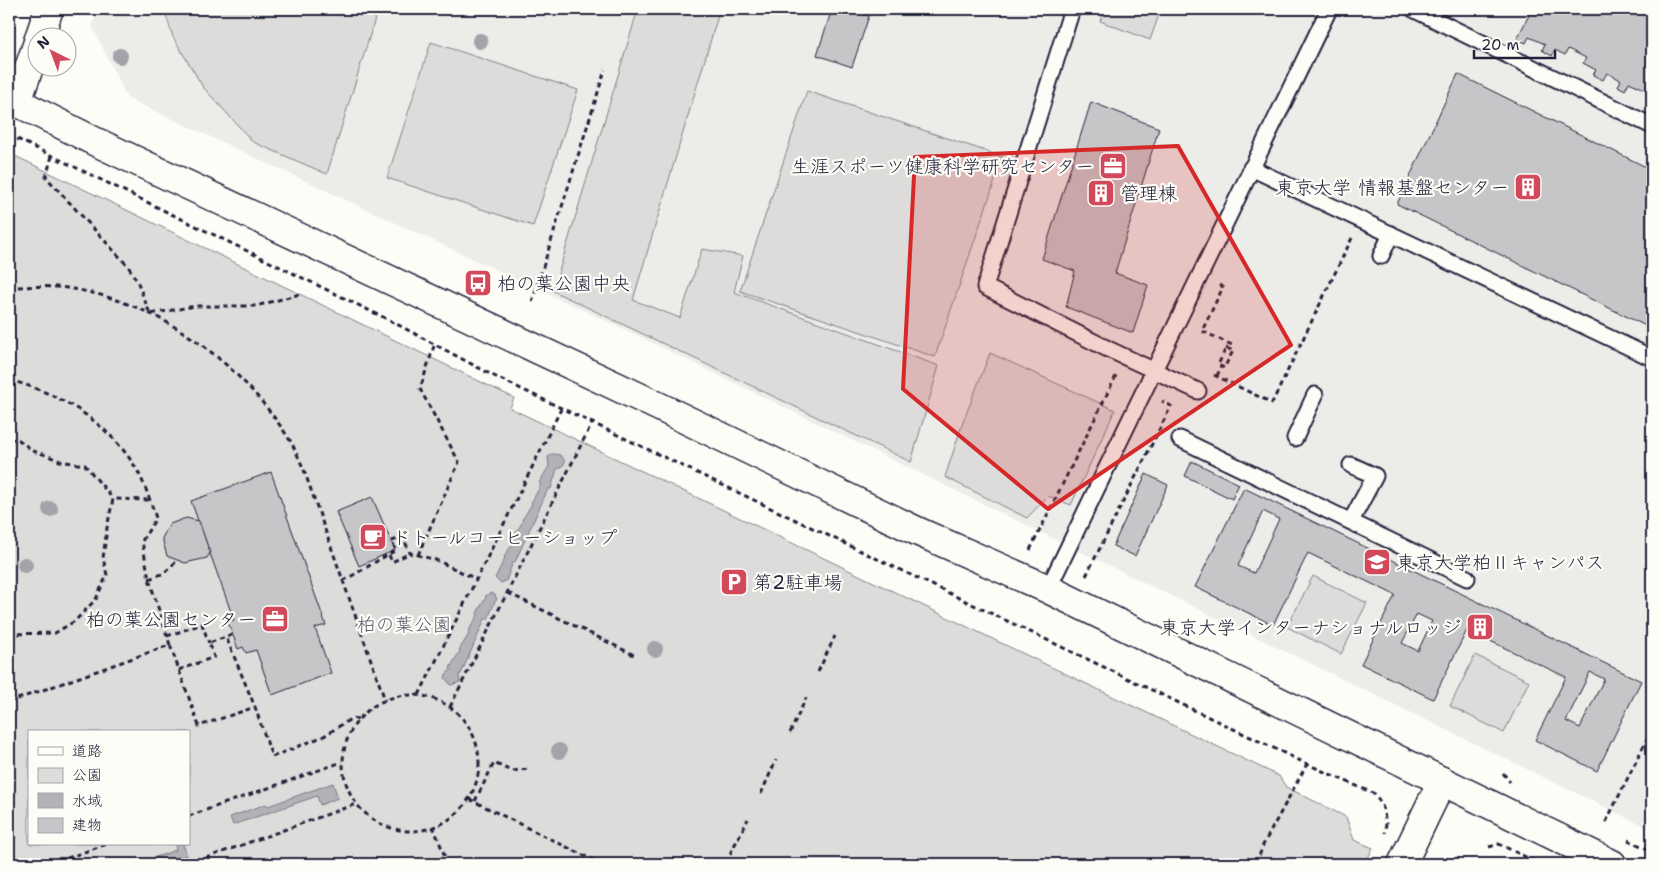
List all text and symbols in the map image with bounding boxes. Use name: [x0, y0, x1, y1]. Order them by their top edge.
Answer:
north arrow: [28, 28, 78, 78]
scale bar: [1474, 28, 1555, 60]
text: N: [33, 32, 53, 53]
text: 20 m: [1481, 35, 1520, 55]
office icon: 生涯スポーツ健康科学研究センター: [1098, 151, 1128, 181]
place label: 生涯スポーツ健康科学研究センター: [791, 154, 1094, 179]
building icon: 東京大学 情報基盤センター: [1513, 172, 1543, 202]
place label: 東京大学 情報基盤センター: [1275, 175, 1509, 200]
building icon: 管理棟: [1086, 178, 1116, 208]
place label: 管理棟: [1120, 181, 1177, 206]
bus stop icon: 柏の葉公園中央: [463, 268, 493, 298]
place label: 柏の葉公園中央: [497, 271, 630, 296]
cafe icon: ドトールコーヒーショップ: [358, 522, 388, 552]
place label: ドトールコーヒーショップ: [392, 525, 617, 550]
school or university icon: 東京大学柏Ⅱキャンパス: [1362, 547, 1392, 577]
place label: 東京大学柏Ⅱキャンパス: [1396, 550, 1604, 575]
parking icon: 第2駐車場: [719, 567, 749, 597]
place label: 第2駐車場: [753, 570, 842, 595]
office icon: 柏の葉公園センター: [260, 604, 290, 634]
place label: 柏の葉公園センター: [86, 607, 256, 632]
park label: 柏の葉公園: [356, 612, 452, 637]
building icon: 東京大学インターナショナルロッジ: [1465, 612, 1495, 642]
place label: 東京大学インターナショナルロッジ: [1160, 615, 1461, 640]
legend: [28, 730, 190, 846]
text: 道路: [72, 741, 102, 761]
text: 公園: [72, 765, 102, 785]
text: 水域: [72, 791, 102, 811]
text: 建物: [72, 815, 102, 835]

